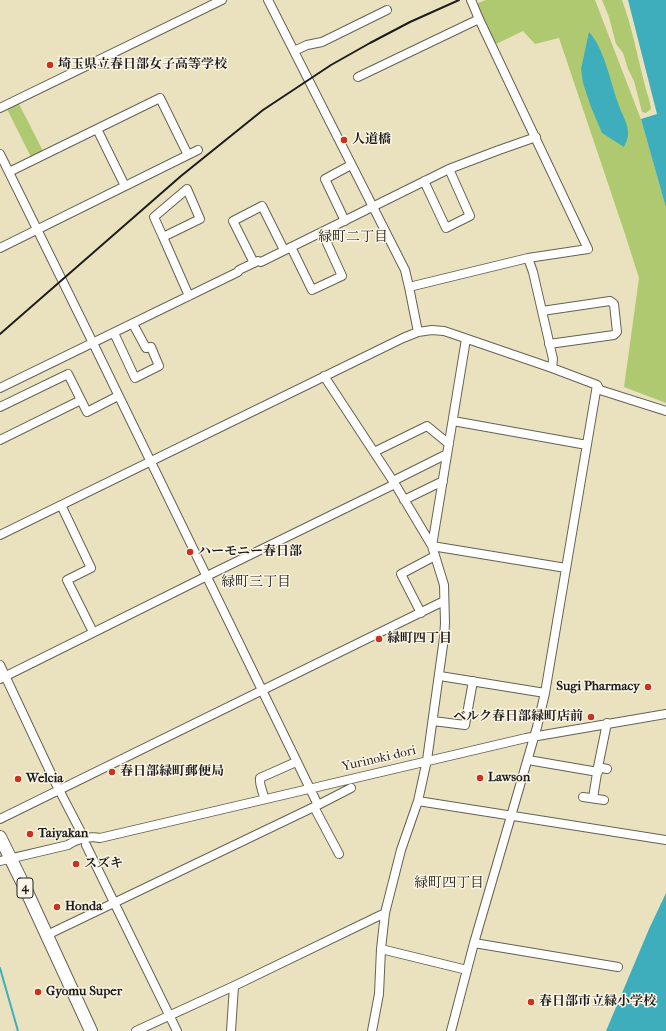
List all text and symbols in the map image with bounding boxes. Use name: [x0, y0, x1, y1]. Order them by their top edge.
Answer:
place label: 埼玉県立春日部女子高等学校: [58, 57, 227, 73]
marker: 埼玉県立春日部女子高等学校: [45, 60, 55, 70]
place label: 人道橋: [352, 132, 391, 148]
marker: 人道橋: [339, 135, 349, 145]
district label: 緑町二丁目: [318, 230, 388, 246]
place label: ハーモニー春日部: [198, 544, 302, 560]
marker: ハーモニー春日部: [185, 547, 195, 557]
district label: 緑町三丁目: [221, 575, 291, 591]
place label: 緑町四丁目: [387, 631, 452, 647]
marker: 緑町四丁目: [374, 634, 384, 644]
place label: Sugi Pharmacy: [556, 679, 640, 695]
marker: Sugi Pharmacy: [643, 682, 653, 692]
place label: ベルク春日部緑町店前: [453, 709, 583, 725]
marker: ベルク春日部緑町店前: [586, 712, 596, 722]
street label: Yurinoki-dori: [340, 743, 418, 775]
place label: 春日部緑町郵便局: [120, 764, 224, 780]
marker: 春日部緑町郵便局: [107, 767, 117, 777]
place label: Lawson: [488, 770, 530, 786]
place label: Welcia: [26, 771, 63, 787]
marker: Lawson: [475, 773, 485, 783]
marker: Welcia: [13, 774, 23, 784]
place label: Taiyakan: [38, 826, 88, 842]
marker: Taiyakan: [25, 829, 35, 839]
place label: スズキ: [84, 856, 123, 872]
marker: スズキ: [71, 859, 81, 869]
district label: 緑町四丁目: [414, 876, 484, 892]
road number: 4: [17, 878, 33, 898]
place label: Honda: [65, 899, 102, 915]
marker: Honda: [52, 902, 62, 912]
place label: Gyomu Super: [46, 984, 122, 1000]
marker: Gyomu Super: [33, 987, 43, 997]
place label: 春日部市立緑小学校: [539, 994, 656, 1010]
marker: 春日部市立緑小学校: [526, 997, 536, 1007]

